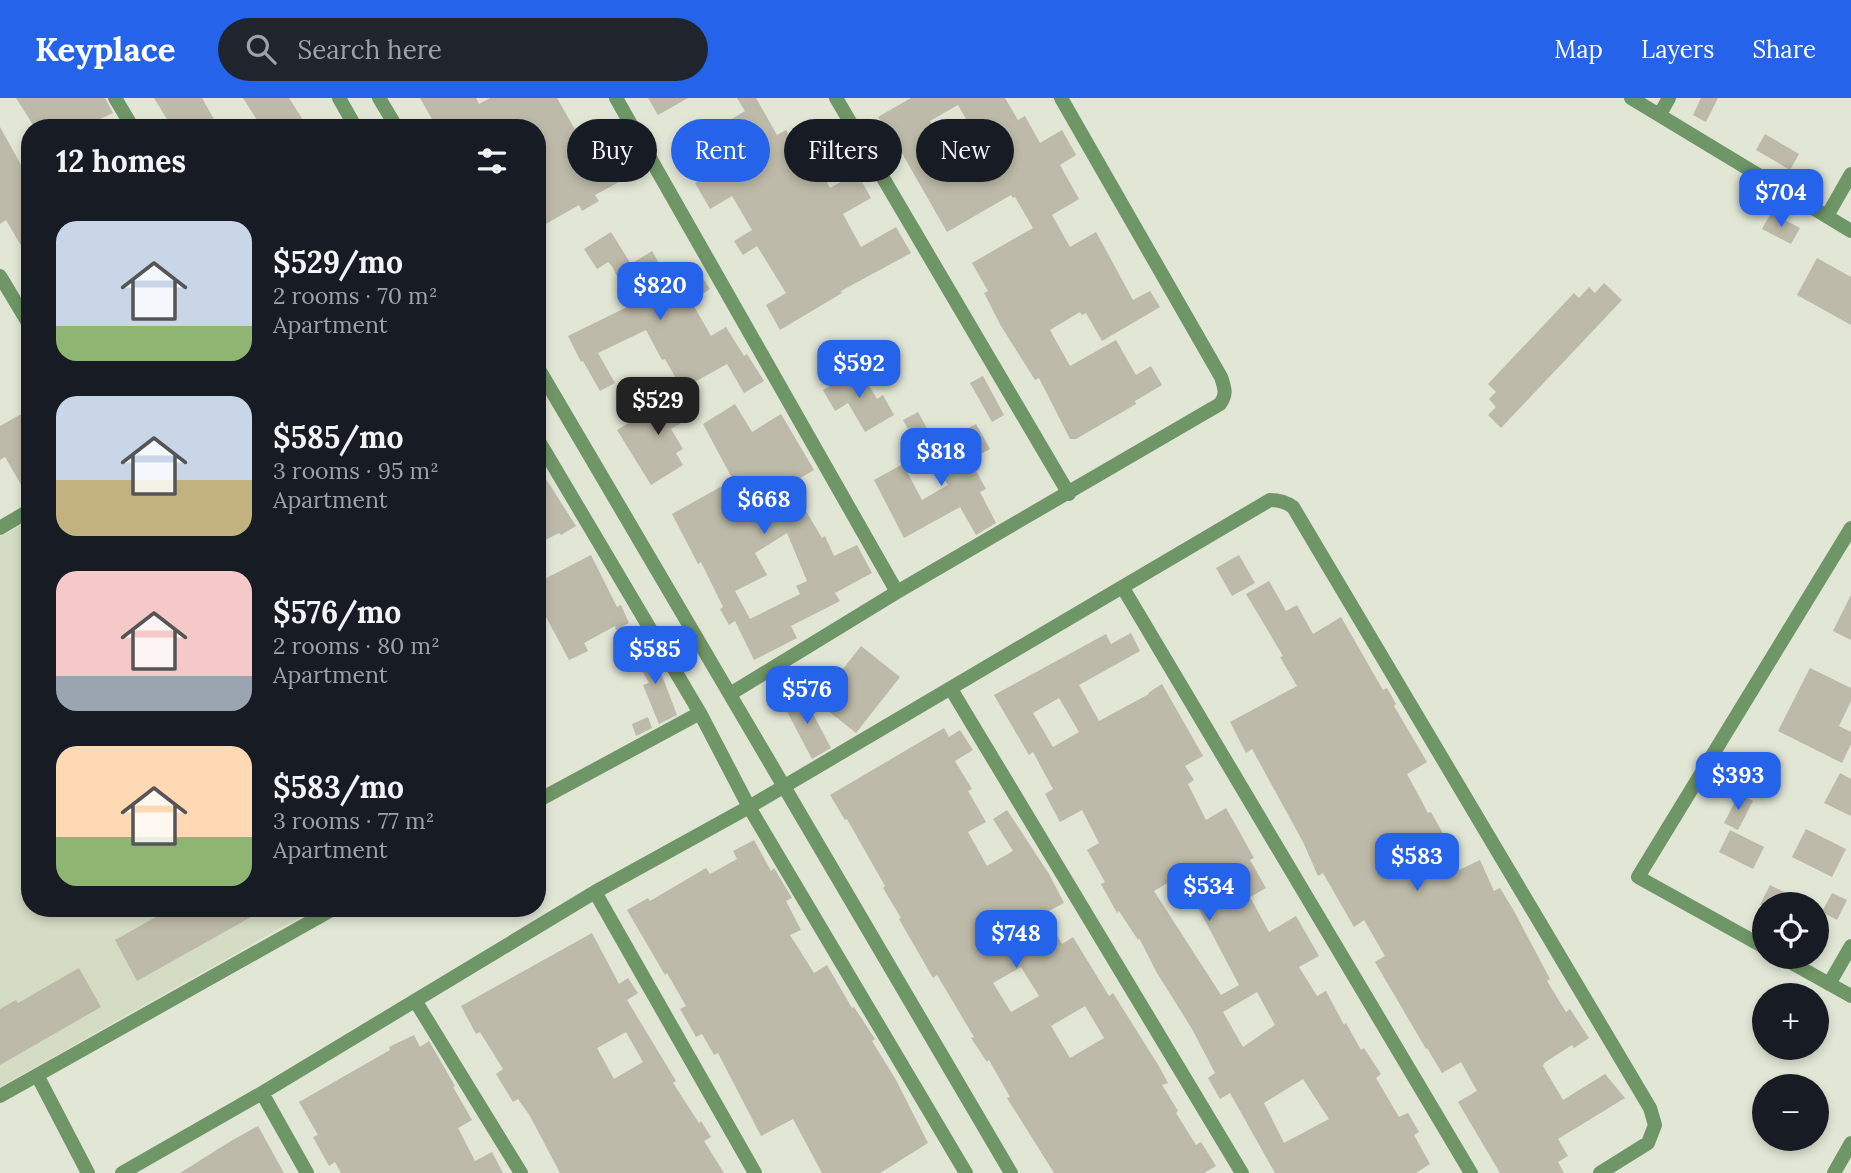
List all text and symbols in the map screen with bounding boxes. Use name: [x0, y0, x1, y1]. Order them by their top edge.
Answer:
search box: [218, 18, 708, 81]
text: Keyplace: [35, 28, 176, 70]
icon: search: [242, 30, 280, 68]
text: Search here: [298, 33, 442, 66]
text: Map: [1554, 34, 1603, 65]
text: Layers: [1641, 34, 1714, 65]
text: Share: [1752, 34, 1816, 65]
chip: Buy: [567, 119, 657, 182]
chip: Rent: [671, 119, 770, 182]
chip: Filters: [784, 119, 902, 182]
chip: New: [916, 119, 1014, 182]
text: 12 homes: [56, 142, 186, 180]
icon: filters: [473, 142, 511, 180]
pin: $704: [1740, 170, 1822, 229]
text: $704: [1755, 177, 1807, 206]
text: $529/mo: [273, 243, 403, 281]
icon: home: [112, 249, 196, 333]
pin: $820: [619, 262, 701, 322]
text: $820: [633, 270, 687, 299]
text: 2 rooms · 70 m²: [273, 281, 438, 310]
text: Apartment: [273, 310, 388, 339]
pin: $592: [818, 341, 900, 400]
text: $592: [833, 348, 885, 377]
pin: $529: [617, 378, 699, 437]
text: $529: [632, 385, 684, 414]
text: $585/mo: [273, 418, 403, 456]
icon: home: [112, 424, 196, 508]
pin: $818: [900, 428, 982, 488]
text: $818: [916, 436, 966, 465]
text: 3 rooms · 95 m²: [273, 456, 439, 485]
pin: $668: [723, 476, 805, 536]
text: $668: [737, 484, 791, 513]
text: Apartment: [273, 485, 388, 514]
text: $576/mo: [273, 593, 401, 631]
icon: home: [112, 599, 196, 683]
pin: $585: [614, 626, 696, 686]
text: 2 rooms · 80 m²: [273, 631, 440, 660]
text: $585: [629, 634, 681, 663]
text: Apartment: [273, 660, 388, 689]
pin: $576: [766, 666, 848, 726]
text: $576: [782, 674, 832, 703]
pin: $393: [1697, 752, 1779, 812]
text: $393: [1712, 760, 1764, 789]
text: $583/mo: [273, 768, 404, 806]
icon: home: [112, 774, 196, 858]
text: 3 rooms · 77 m²: [273, 806, 434, 835]
pin: $583: [1376, 834, 1458, 893]
text: Apartment: [273, 835, 388, 864]
text: $583: [1391, 841, 1443, 870]
pin: $534: [1168, 864, 1250, 923]
text: $534: [1183, 871, 1235, 900]
map controls: [1752, 892, 1829, 1151]
button: locate: [1752, 892, 1829, 969]
pin: $748: [975, 910, 1057, 970]
text: $748: [991, 918, 1041, 947]
button: +: [1752, 983, 1829, 1060]
button: −: [1752, 1074, 1829, 1151]

